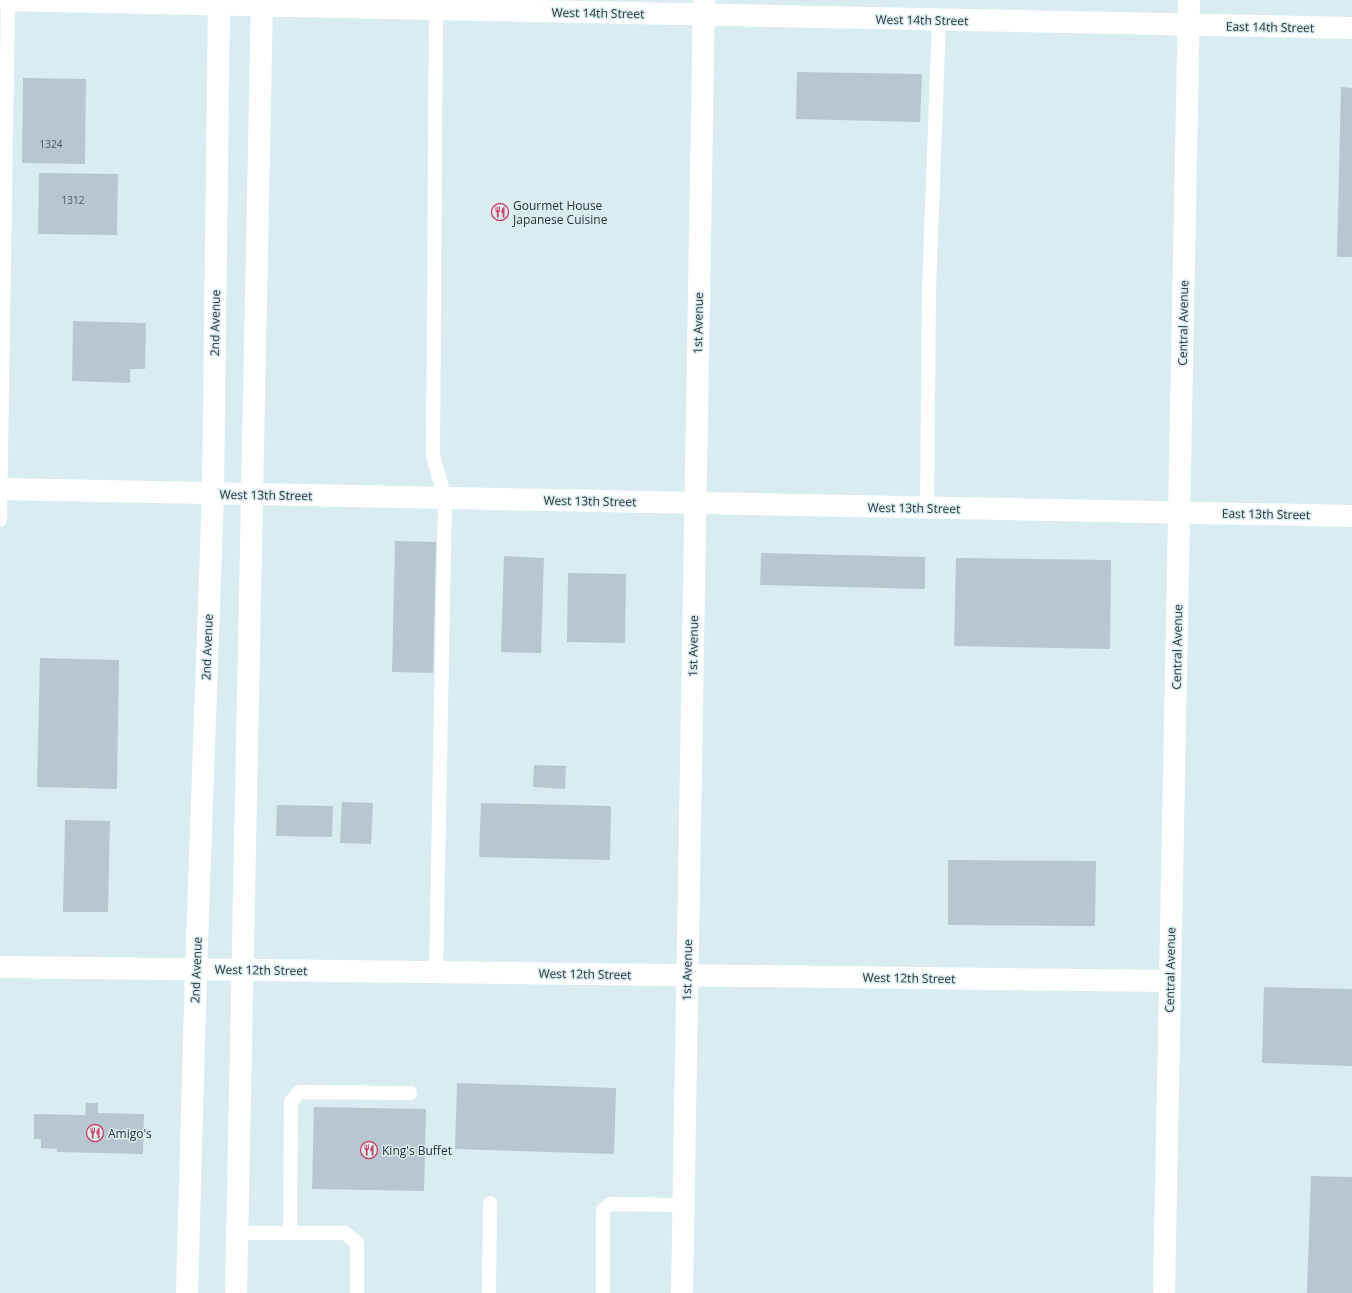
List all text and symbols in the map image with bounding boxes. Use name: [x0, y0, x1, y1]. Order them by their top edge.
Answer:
street label: West 14th Street: [551, 4, 645, 22]
street label: West 14th Street: [875, 11, 969, 29]
street label: East 14th Street: [1226, 18, 1314, 36]
house number: 1324: [40, 137, 63, 151]
house number: 1312: [62, 193, 85, 207]
place label: Gourmet House Japanese Cuisine: [512, 197, 608, 228]
restaurant icon: Gourmet House Japanese Cuisine: [490, 202, 510, 222]
street label: Central Avenue: [1174, 280, 1192, 366]
street label: 2nd Avenue: [206, 289, 224, 356]
street label: 1st Avenue: [689, 292, 707, 354]
street label: West 13th Street: [219, 486, 313, 504]
street label: West 13th Street: [543, 492, 637, 510]
street label: West 13th Street: [867, 499, 961, 517]
street label: East 13th Street: [1222, 505, 1310, 523]
street label: Central Avenue: [1168, 604, 1186, 690]
street label: 2nd Avenue: [197, 613, 217, 681]
street label: 1st Avenue: [684, 615, 702, 677]
street label: Central Avenue: [1161, 927, 1179, 1013]
street label: 2nd Avenue: [186, 936, 206, 1004]
street label: 1st Avenue: [678, 939, 696, 1001]
street label: West 12th Street: [214, 961, 308, 979]
street label: West 12th Street: [538, 965, 632, 983]
street label: West 12th Street: [862, 969, 956, 987]
restaurant icon: Amigo's: [85, 1123, 105, 1143]
place label: Amigo's: [108, 1125, 152, 1142]
restaurant icon: King's Buffet: [359, 1140, 379, 1160]
place label: King's Buffet: [382, 1142, 452, 1159]

